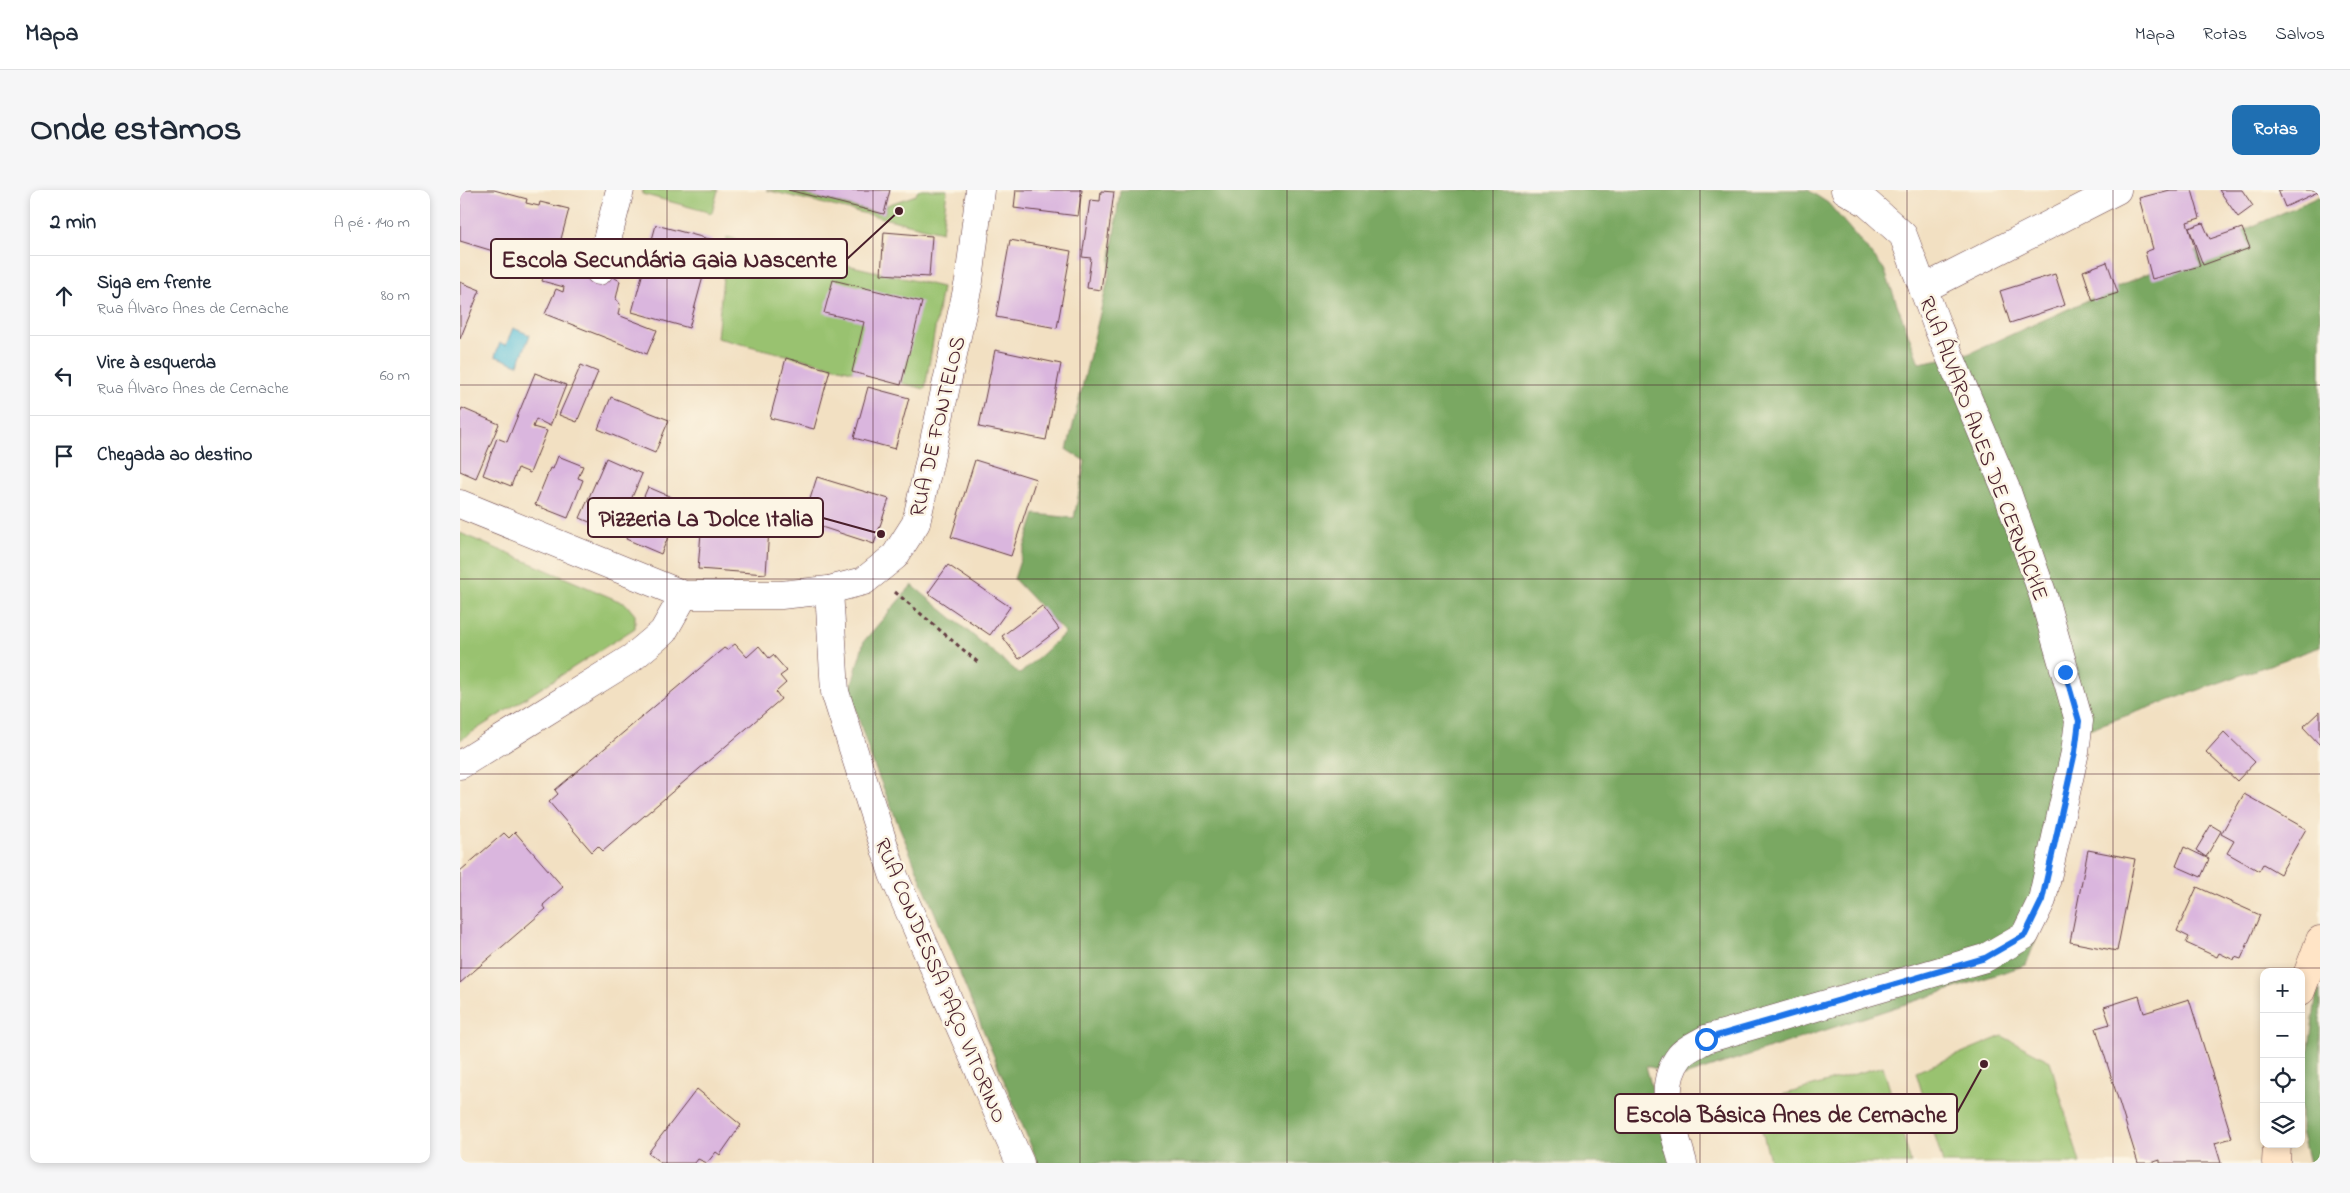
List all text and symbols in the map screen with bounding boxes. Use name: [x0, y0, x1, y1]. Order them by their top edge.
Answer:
text: Mapa: [25, 17, 79, 52]
text: Mapa: [2135, 22, 2175, 48]
text: Rotas: [2203, 22, 2247, 48]
text: Salvos: [2275, 22, 2325, 48]
text: Onde estamos: [30, 105, 242, 156]
button: Rotas: [2232, 105, 2320, 155]
text: 2 min: [50, 208, 96, 238]
text: A pé · 140 m: [334, 211, 410, 235]
callout: Escola Secundária Gaia Nascente: [491, 239, 847, 278]
text: Escola Secundária Gaia Nascente: [501, 244, 838, 279]
text: Siga em frente: [97, 270, 211, 297]
icon: ahead: [50, 282, 78, 310]
text: 80 m: [381, 284, 410, 308]
street label: RUA ÁLVARO ANES DE CERNACHE: [1909, 292, 2055, 606]
text: Rua Álvaro Anes de Cernache: [97, 297, 289, 321]
street label: RUA DE FONTELOS: [903, 333, 975, 520]
text: Vire à esquerda: [97, 350, 216, 377]
icon: left: [50, 362, 78, 390]
text: 60 m: [380, 364, 410, 388]
text: Rua Álvaro Anes de Cernache: [97, 377, 289, 401]
icon: arrive: [50, 442, 78, 470]
text: Chegada ao destino: [97, 442, 252, 469]
callout: Pizzeria La Dolce Italia: [588, 498, 823, 537]
text: Pizzeria La Dolce Italia: [599, 503, 814, 538]
route end: [2054, 661, 2077, 684]
street label: RUA CONDESSA PAÇO VITORINO: [865, 834, 1014, 1129]
map controls: [2260, 968, 2305, 1148]
button: +: [2260, 968, 2305, 1013]
button: −: [2260, 1013, 2305, 1058]
route start: [1695, 1028, 1718, 1051]
button: locate: [2260, 1058, 2305, 1103]
callout: Escola Básica Anes de Cernache: [1615, 1094, 1957, 1133]
text: Escola Básica Anes de Cernache: [1625, 1099, 1948, 1134]
button: layers: [2260, 1103, 2305, 1148]

